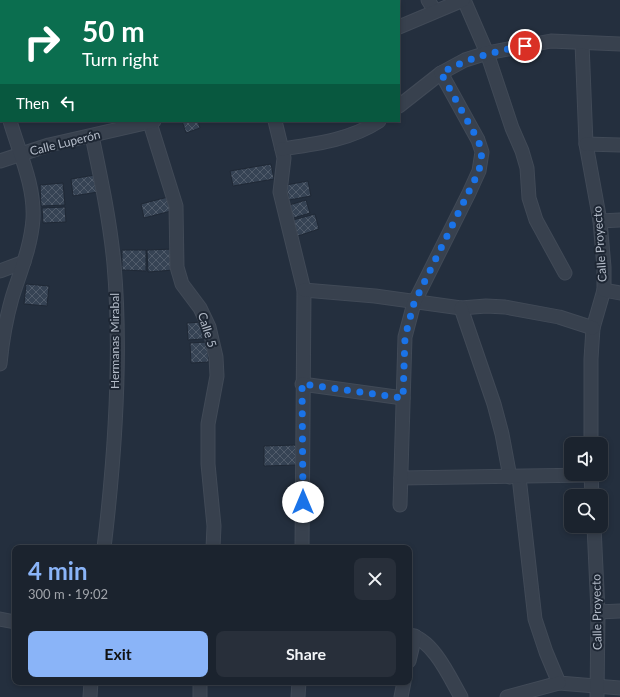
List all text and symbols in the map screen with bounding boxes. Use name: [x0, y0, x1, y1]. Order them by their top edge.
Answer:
text: 50 m: [82, 14, 145, 48]
icon: right: [16, 16, 68, 68]
pin: [508, 29, 542, 63]
icon: arrive: [514, 35, 536, 57]
text: Turn right: [82, 48, 159, 70]
icon: left: [57, 92, 79, 114]
text: Then: [16, 94, 49, 112]
street label: Calle Luperón: [28, 126, 102, 159]
street label: Calle Proyecto: [589, 205, 610, 282]
street label: Hermanas Mirabal: [107, 293, 122, 389]
street label: Calle 5: [195, 310, 220, 349]
map controls: [564, 437, 608, 533]
button: sound: [564, 437, 608, 481]
position arrow: [282, 481, 324, 523]
button: search: [564, 489, 608, 533]
text: 4 min: [28, 556, 88, 585]
button: close: [354, 558, 396, 600]
street label: Calle Proyecto: [588, 574, 605, 650]
text: 300 m · 19:02: [28, 586, 108, 602]
button: Exit: [28, 631, 208, 677]
button: Share: [216, 631, 396, 677]

